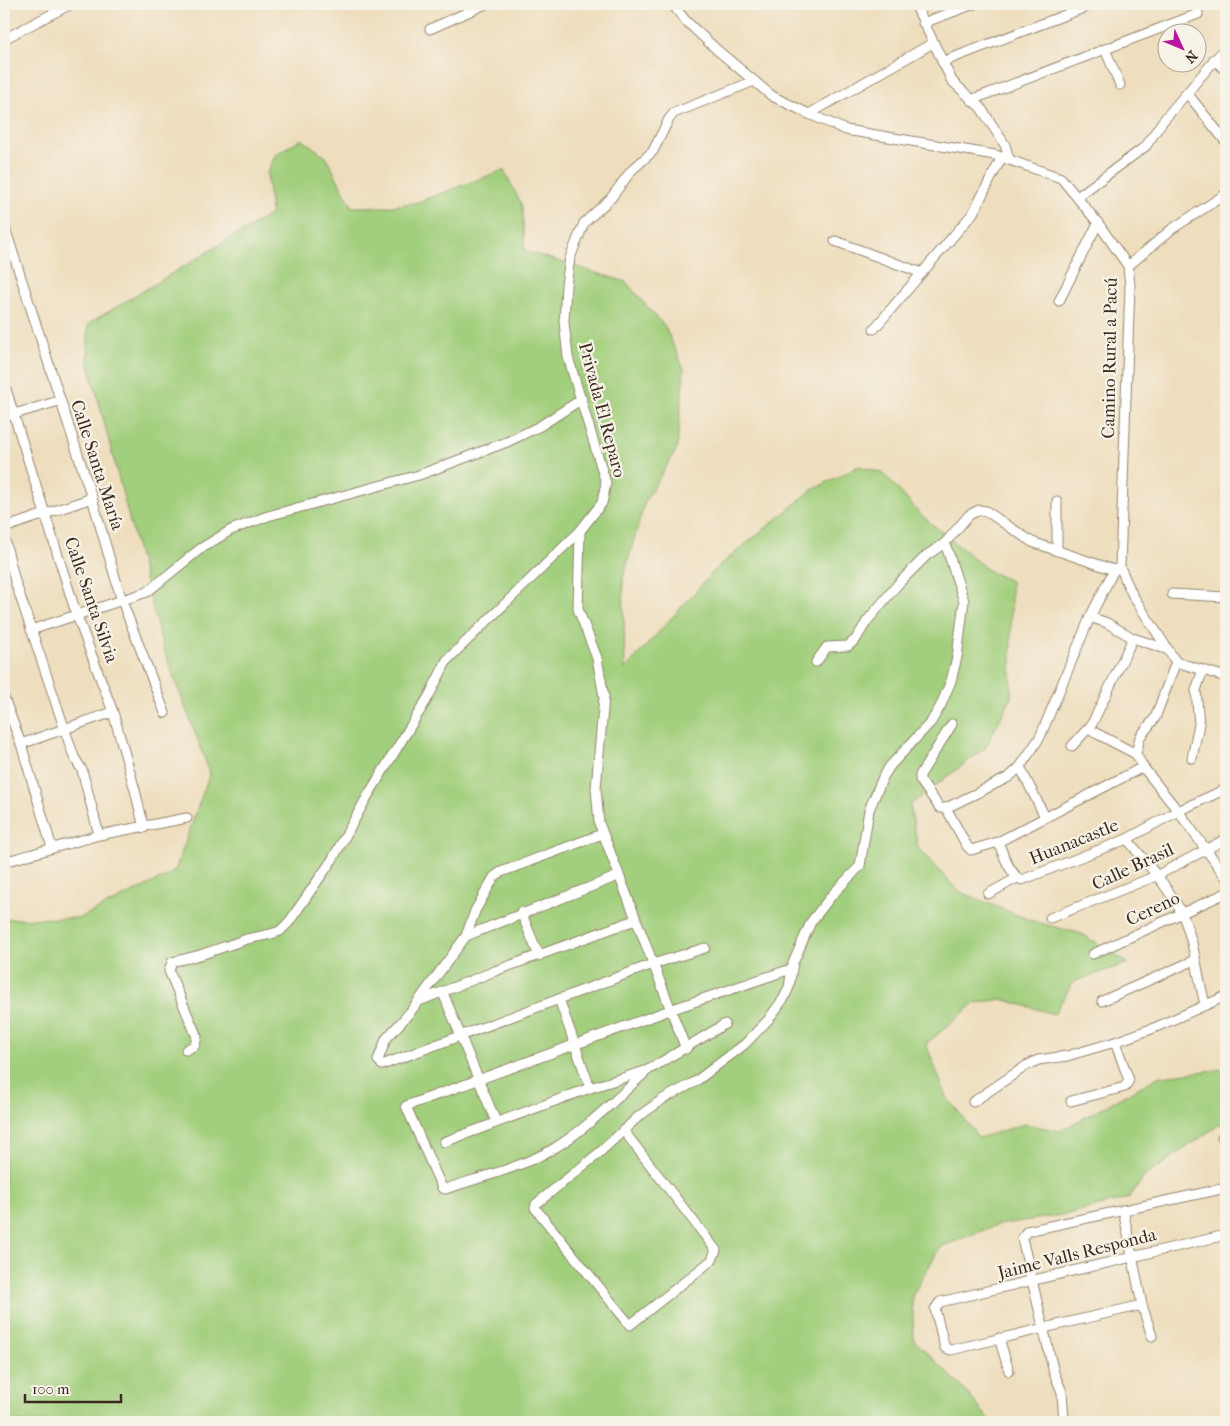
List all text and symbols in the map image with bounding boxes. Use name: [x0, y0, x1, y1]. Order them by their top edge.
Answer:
north arrow: [1158, 22, 1208, 72]
text: N: [1181, 47, 1201, 67]
street label: Camino Rural a Pacú: [1098, 277, 1122, 439]
street label: Privada El Reparo: [574, 340, 630, 480]
street label: Calle Santa María: [66, 397, 128, 533]
street label: Calle Santa Silvia: [60, 534, 123, 666]
street label: Huanacastle: [1026, 815, 1122, 869]
street label: Calle Brasil: [1089, 839, 1177, 895]
street label: Cereno: [1123, 887, 1183, 931]
street label: Jaime Valls Responda: [994, 1224, 1159, 1284]
scale bar: [25, 1371, 121, 1403]
text: 100 m: [32, 1380, 70, 1398]

